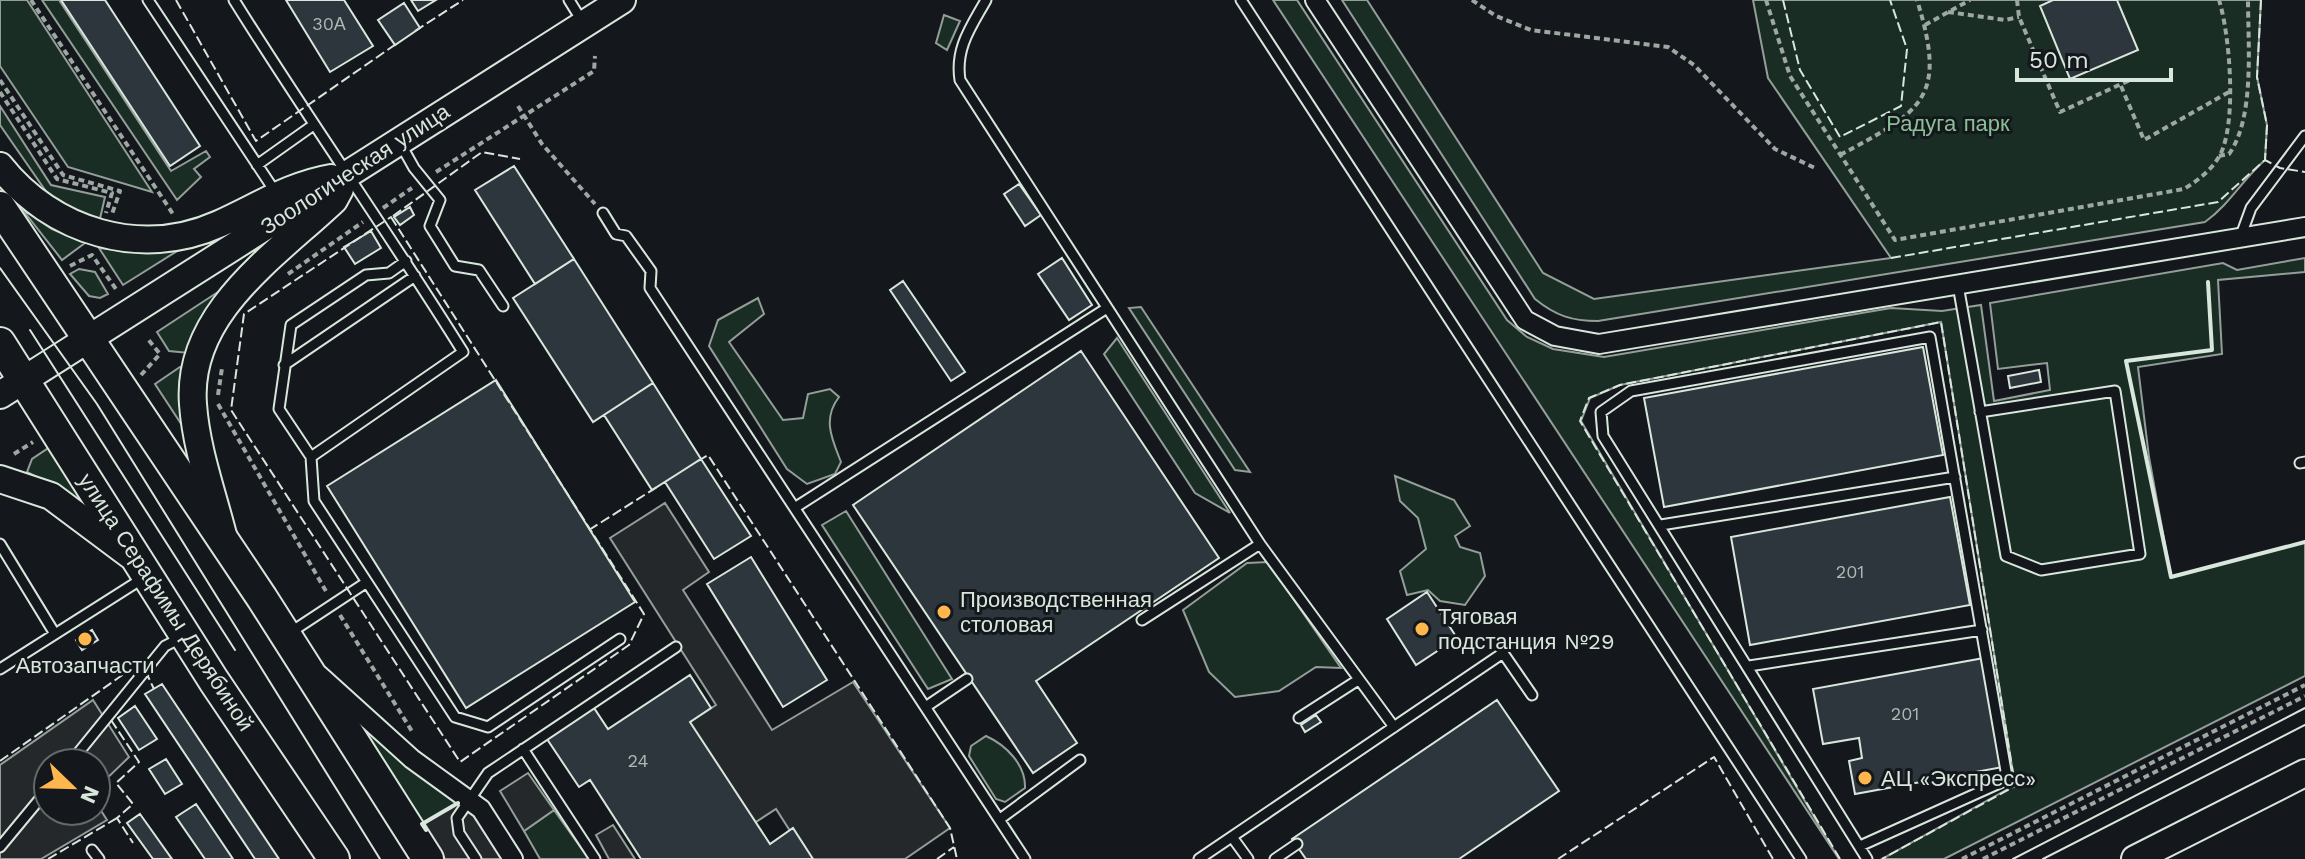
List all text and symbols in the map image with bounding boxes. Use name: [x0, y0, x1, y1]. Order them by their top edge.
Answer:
house number: 30А: [312, 13, 346, 34]
scale bar: [2017, 32, 2171, 82]
text: 50 m: [2029, 46, 2089, 74]
street label: Зоологическая улица: [256, 98, 455, 239]
park label: Радуга парк: [1886, 111, 2010, 136]
street label: улица Серафимы Дерябиной: [73, 469, 259, 735]
house number: 201: [1836, 561, 1864, 582]
place label: Производственная столовая: [960, 587, 1152, 637]
marker: Производственная столовая: [935, 603, 953, 621]
place label: Тяговая подстанция №29: [1438, 604, 1615, 654]
marker: Тяговая подстанция №29: [1413, 620, 1431, 638]
marker: Автозапчасти: [76, 630, 94, 648]
place label: Автозапчасти: [16, 653, 155, 678]
house number: 201: [1891, 703, 1919, 724]
north arrow: [32, 747, 112, 827]
house number: 24: [628, 750, 648, 771]
place label: АЦ «Экспресс»: [1881, 766, 2036, 791]
marker: АЦ «Экспресс»: [1856, 769, 1874, 787]
text: N: [75, 782, 105, 807]

